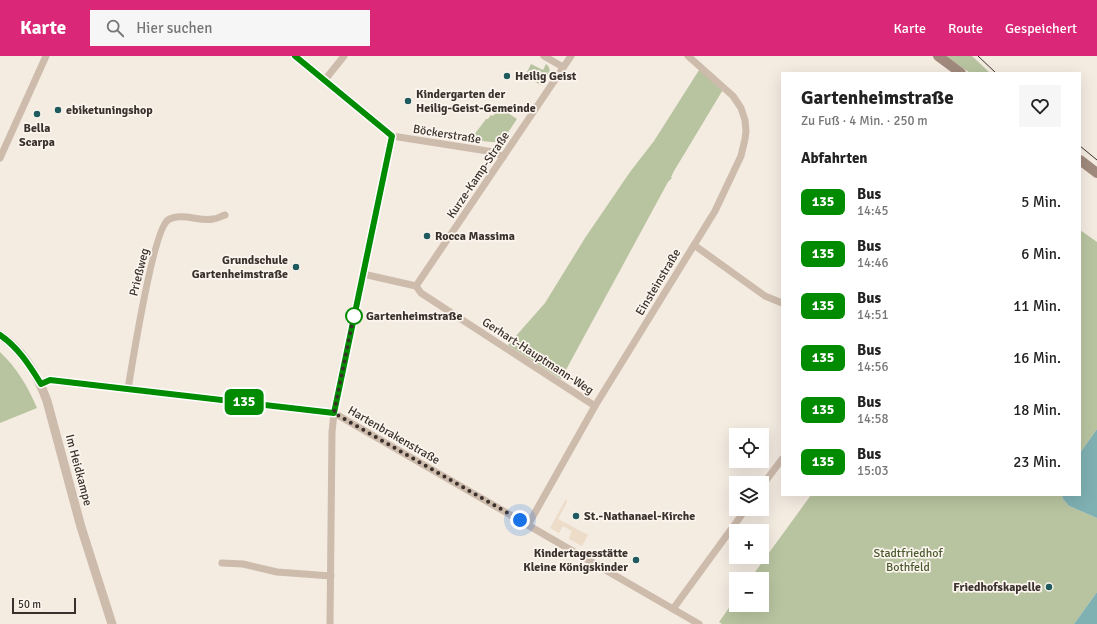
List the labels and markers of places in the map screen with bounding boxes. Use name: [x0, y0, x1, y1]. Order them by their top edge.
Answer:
place label: Heilig Geist: [515, 69, 577, 84]
marker: Heilig Geist: [502, 71, 512, 81]
place label: Kindergarten der Heilig-Geist-Gemeinde: [416, 87, 536, 116]
marker: Kindergarten der Heilig-Geist-Gemeinde: [403, 96, 413, 106]
place label: ebiketuningshop: [66, 103, 153, 118]
marker: ebiketuningshop: [53, 105, 63, 115]
marker: Bella Scarpa: [32, 109, 42, 119]
place label: Bella Scarpa: [19, 121, 55, 150]
place label: Rocca Massima: [435, 229, 515, 244]
marker: Rocca Massima: [422, 231, 432, 241]
place label: Grundschule Gartenheimstraße: [192, 253, 288, 282]
marker: Grundschule Gartenheimstraße: [291, 262, 301, 272]
marker: Gartenheimstraße: [345, 307, 363, 325]
place label: Gartenheimstraße: [366, 309, 462, 324]
place label: St.-Nathanael-Kirche: [584, 509, 695, 524]
marker: St.-Nathanael-Kirche: [571, 511, 581, 521]
place label: Kindertagesstätte Kleine Königskinder: [523, 546, 628, 575]
marker: Kindertagesstätte Kleine Königskinder: [631, 555, 641, 565]
place label: Friedhofskapelle: [953, 580, 1041, 595]
marker: Friedhofskapelle: [1044, 582, 1054, 592]

